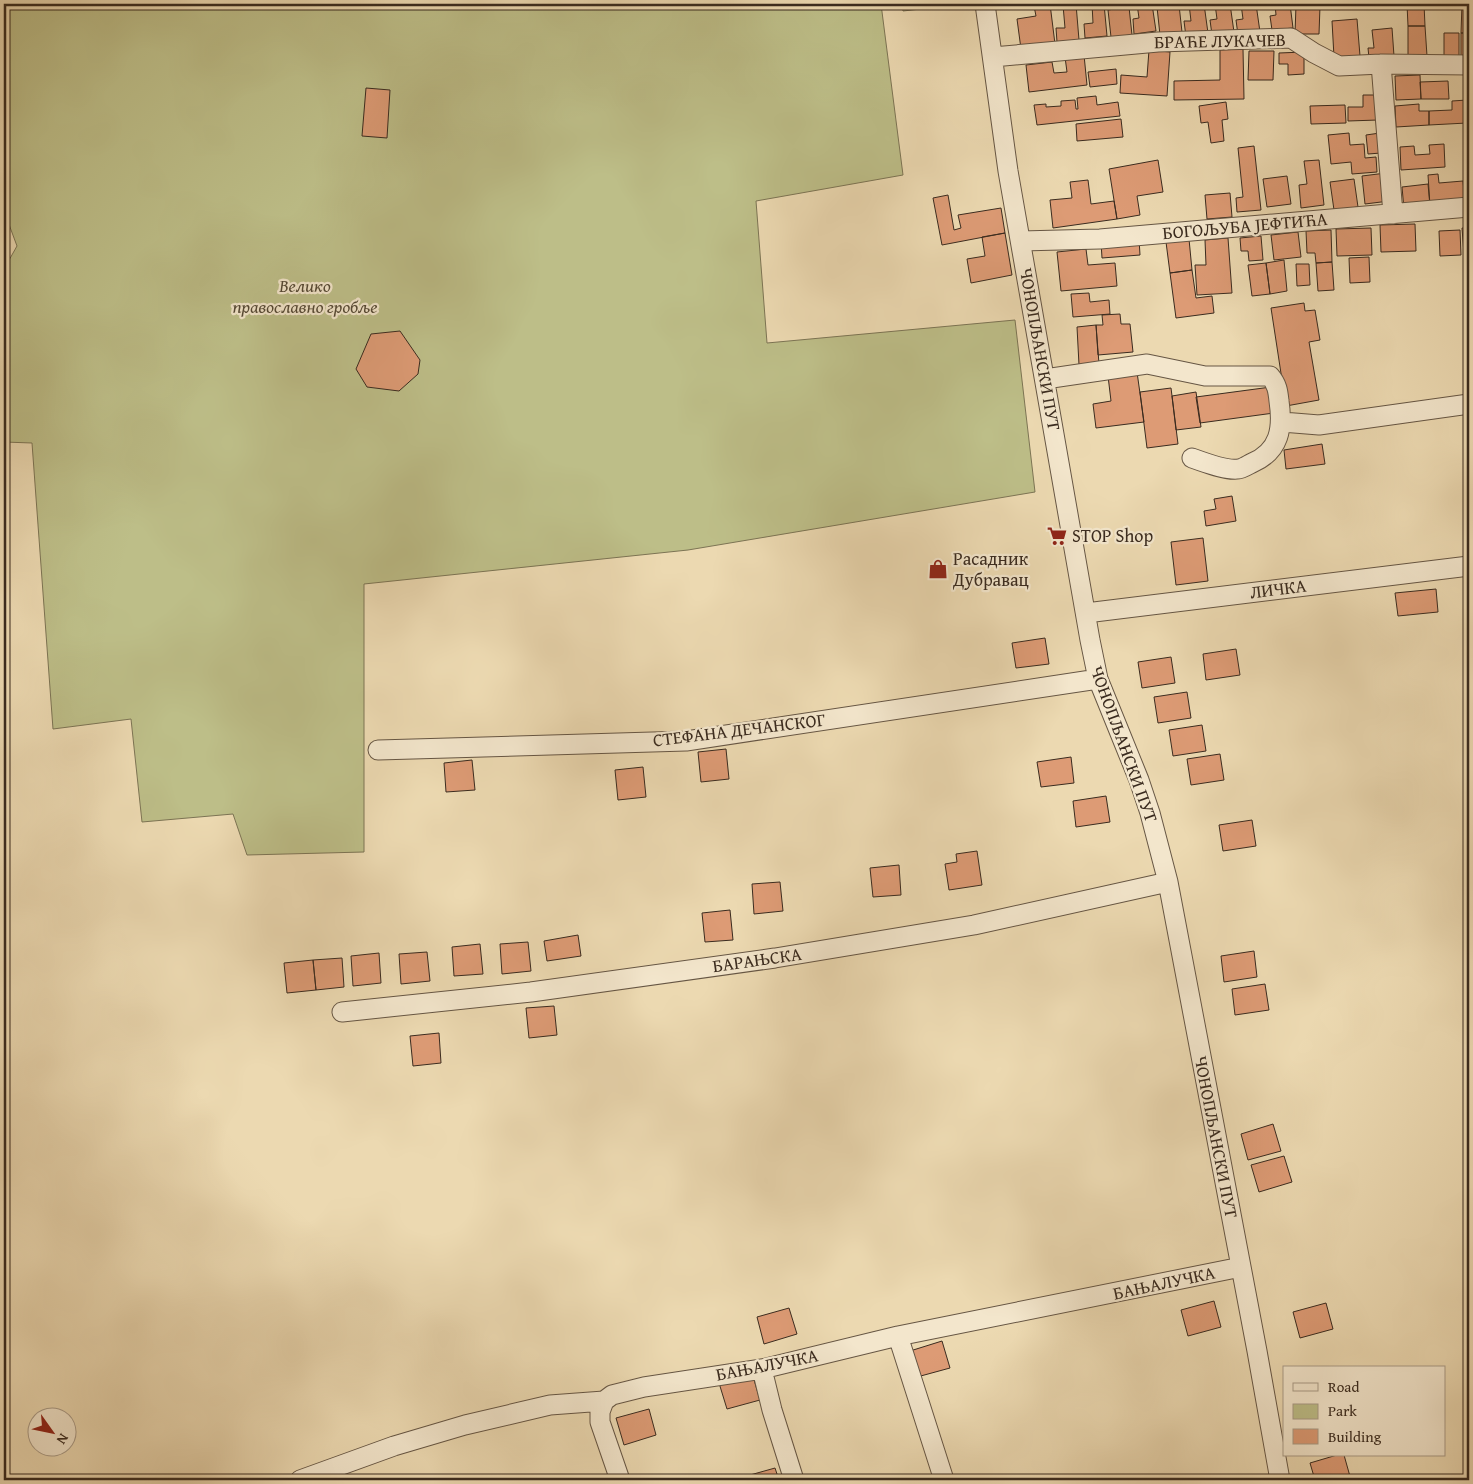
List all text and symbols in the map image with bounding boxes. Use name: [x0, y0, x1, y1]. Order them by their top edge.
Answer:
street label: БРАЋЕ ЛУКАЧЕВ: [1154, 26, 1286, 55]
street label: БОГОЉУБА ЈЕФТИЋА: [1161, 205, 1329, 246]
street label: ЧОНОПЉАНСКИ ПУТ: [1013, 265, 1068, 432]
park label: Велико православно гробље: [232, 272, 378, 320]
place label: STOP Shop: [1072, 522, 1154, 549]
supermarket icon: STOP Shop: [1046, 525, 1068, 547]
place label: Расадник Дубравац: [952, 545, 1029, 593]
shop icon: Расадник Дубравац: [927, 558, 949, 580]
street label: ЛИЧКА: [1248, 572, 1308, 605]
street label: ЧОНОПЉАНСКИ ПУТ: [1084, 662, 1165, 826]
street label: СТЕФАНА ДЕЧАНСКОГ: [651, 706, 827, 753]
street label: БАРАЊСКА: [711, 940, 803, 979]
street label: ЧОНОПЉАНСКИ ПУТ: [1188, 1053, 1245, 1220]
street label: БАЊАЛУЧКА: [1110, 1259, 1217, 1306]
street label: БАЊАЛУЧКА: [714, 1341, 820, 1388]
legend: [1283, 1366, 1446, 1456]
text: Road: [1328, 1376, 1359, 1397]
text: Park: [1328, 1400, 1357, 1421]
north arrow: [28, 1406, 78, 1456]
text: Building: [1328, 1426, 1382, 1447]
text: N: [52, 1430, 74, 1449]

